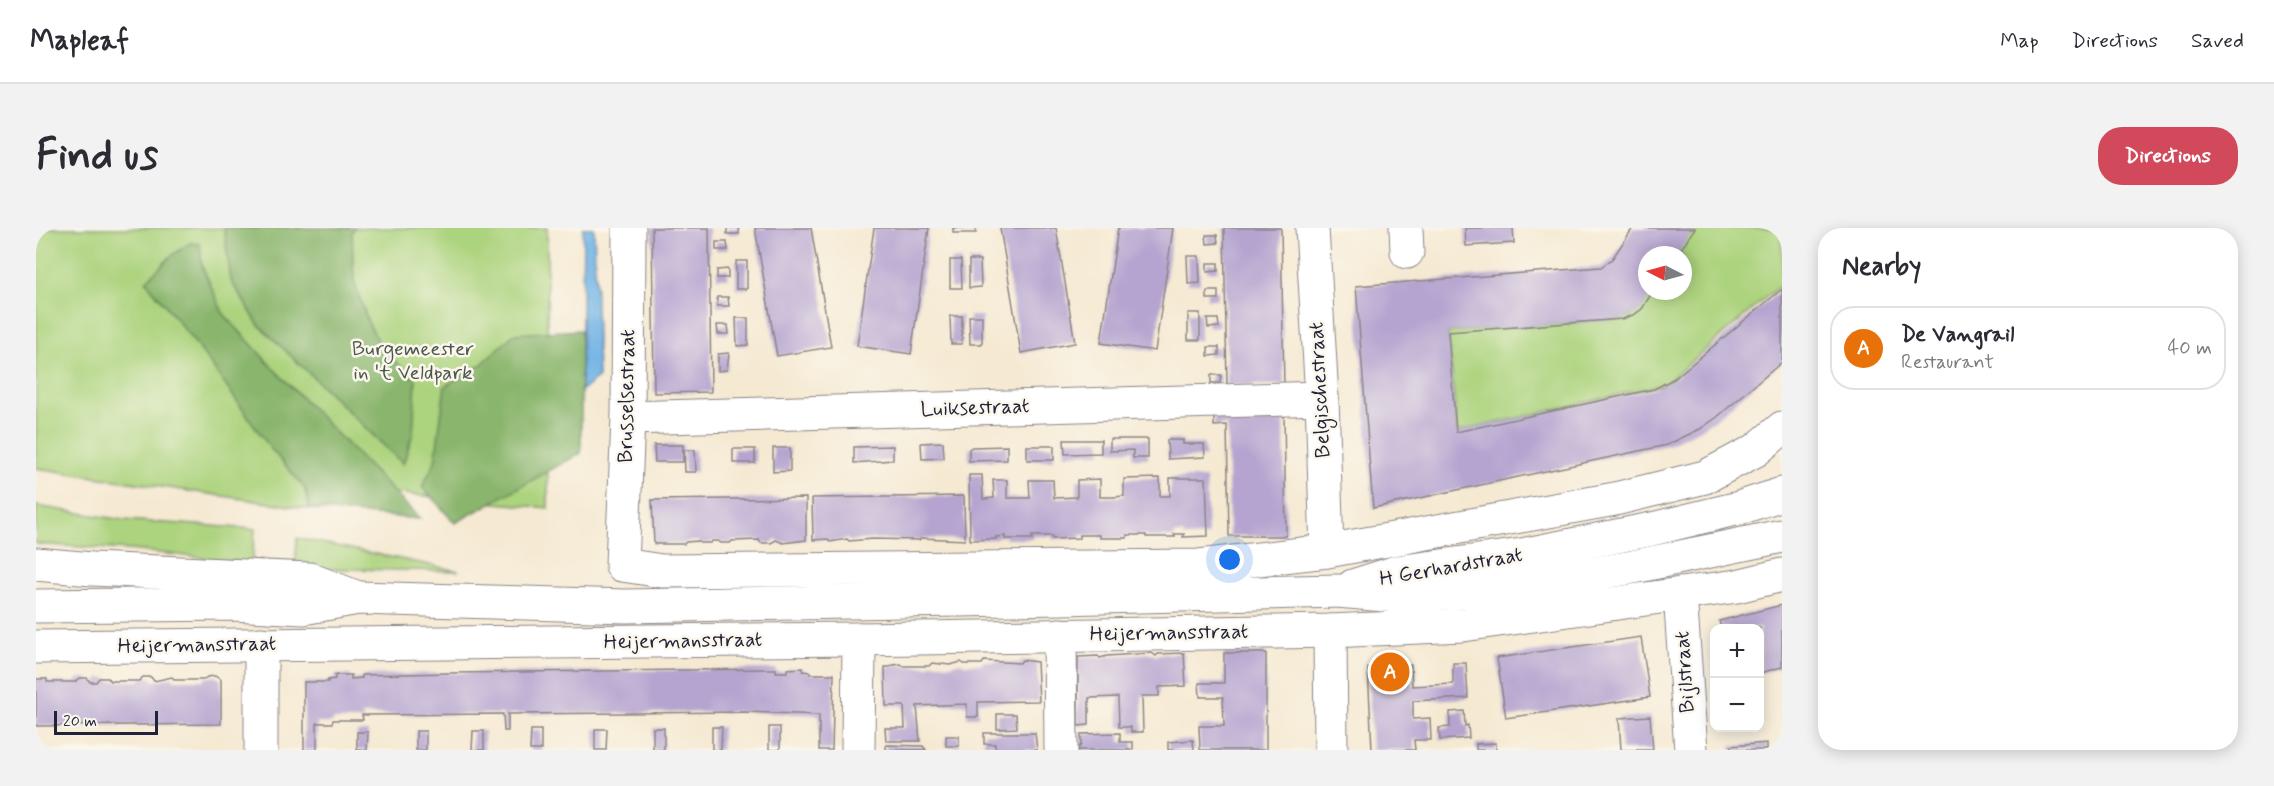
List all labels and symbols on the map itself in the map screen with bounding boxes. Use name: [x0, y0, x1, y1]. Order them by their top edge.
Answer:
north arrow: [1638, 246, 1692, 300]
street label: Belgischestraat: [1302, 321, 1339, 459]
street label: Brusselsestraat: [612, 329, 642, 463]
park label: Burgemeester in 't Veldpark: [352, 335, 474, 387]
street label: Luiksestraat: [920, 392, 1030, 424]
street label: H Gerhardstraat: [1377, 541, 1525, 593]
your location: [1215, 545, 1244, 574]
street label: Heijermansstraat: [1089, 618, 1249, 648]
street label: Heijermansstraat: [603, 626, 763, 656]
street label: Heijermansstraat: [117, 630, 277, 660]
street label: Bijlstraat: [1668, 630, 1702, 714]
pin: A: [1370, 650, 1410, 694]
scale bar: [54, 708, 158, 736]

